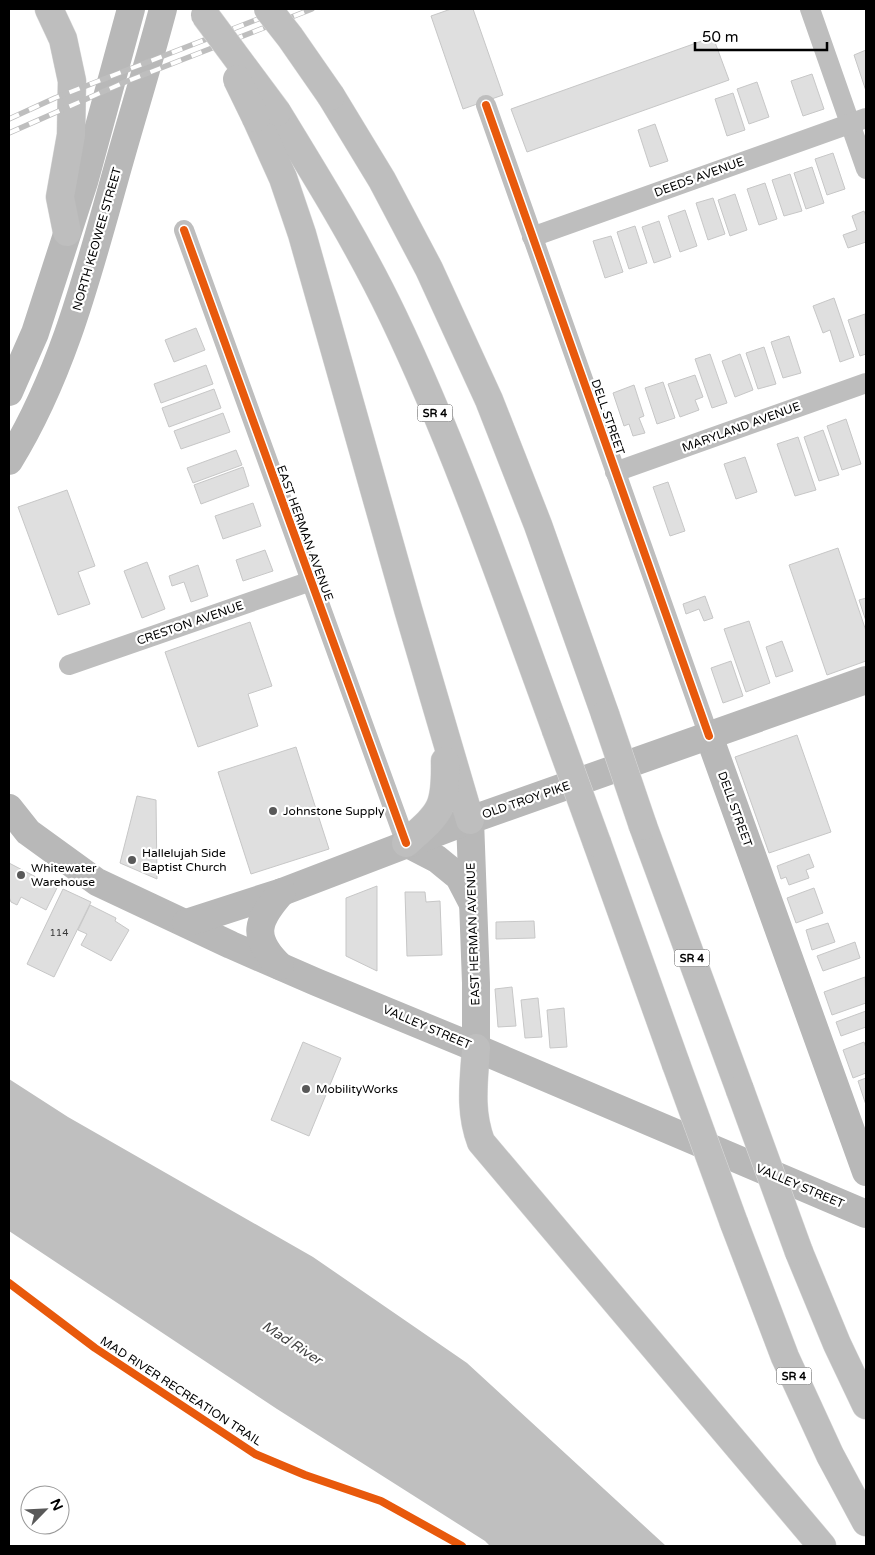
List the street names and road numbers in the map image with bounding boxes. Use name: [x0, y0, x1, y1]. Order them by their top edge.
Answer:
street label: DEEDS AVENUE: [652, 154, 746, 200]
street label: NORTH KEOWEE STREET: [70, 165, 124, 312]
street label: DELL STREET: [589, 377, 628, 457]
street label: MARYLAND AVENUE: [680, 399, 802, 455]
road number: SR 4: [418, 404, 452, 422]
street label: EAST HERMAN AVENUE: [274, 463, 336, 603]
street label: CRESTON AVENUE: [135, 598, 245, 648]
street label: DELL STREET: [715, 769, 755, 849]
street label: OLD TROY PIKE: [480, 778, 572, 822]
street label: EAST HERMAN AVENUE: [463, 862, 482, 1006]
road number: SR 4: [674, 950, 710, 966]
street label: VALLEY STREET: [381, 1002, 474, 1052]
street label: VALLEY STREET: [754, 1161, 847, 1211]
street label: MAD RIVER RECREATION TRAIL: [98, 1334, 264, 1449]
road number: SR 4: [776, 1368, 812, 1384]

